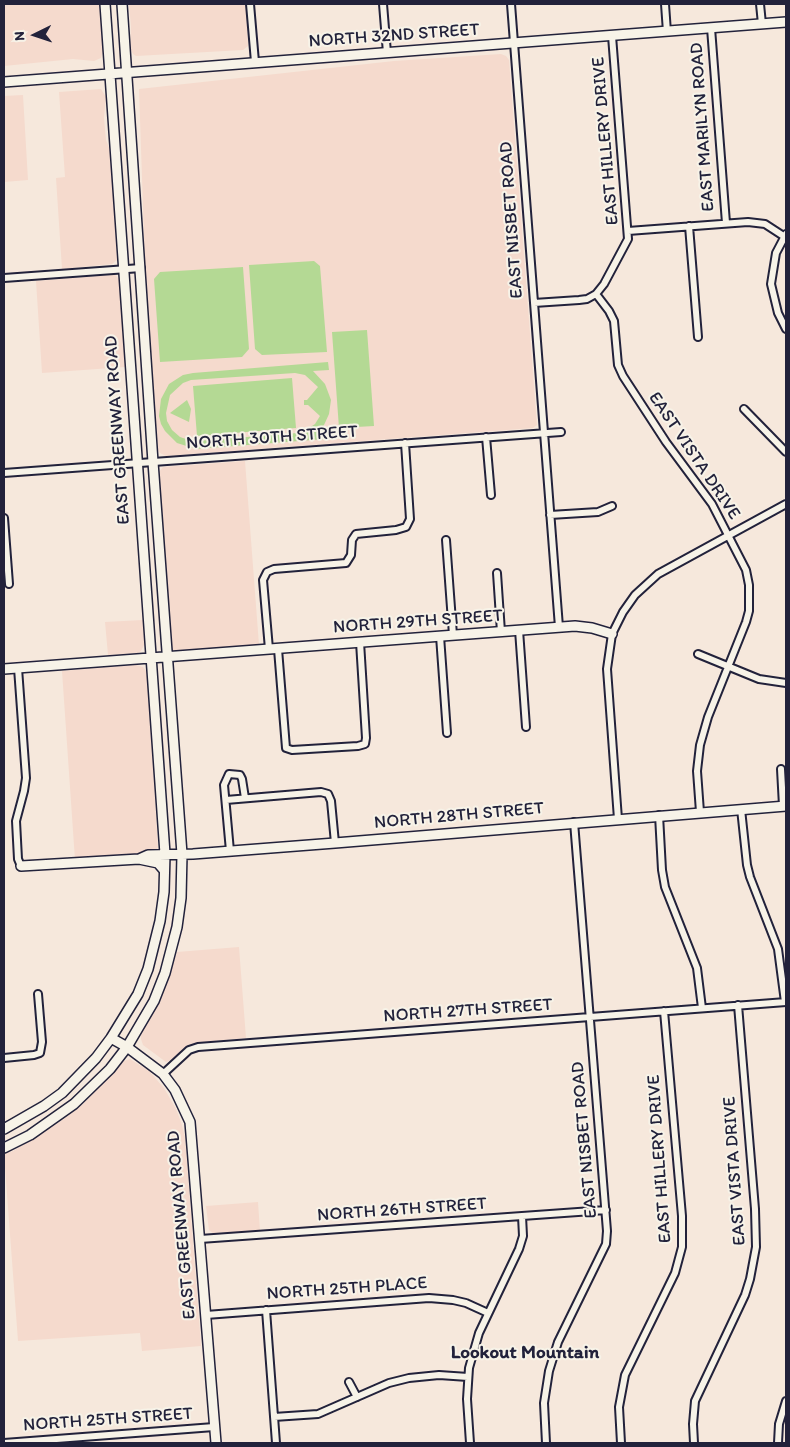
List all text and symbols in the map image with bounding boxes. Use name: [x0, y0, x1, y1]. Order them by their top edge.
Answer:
north arrow: [10, 10, 60, 60]
street label: NORTH 32ND STREET: [308, 19, 480, 53]
text: N: [11, 31, 28, 41]
street label: EAST MARILYN ROAD: [686, 42, 720, 212]
street label: EAST HILLERY DRIVE: [588, 56, 624, 226]
street label: EAST NISBET ROAD: [496, 141, 528, 299]
street label: EAST GREENWAY ROAD: [101, 335, 135, 525]
street label: EAST VISTA DRIVE: [643, 388, 745, 524]
street label: NORTH 30TH STREET: [186, 421, 358, 455]
street label: NORTH 29TH STREET: [333, 605, 503, 639]
street label: NORTH 28TH STREET: [373, 798, 545, 834]
street label: NORTH 27TH STREET: [383, 994, 553, 1028]
street label: EAST NISBET ROAD: [567, 1061, 603, 1219]
street label: EAST HILLERY DRIVE: [643, 1074, 677, 1244]
street label: EAST VISTA DRIVE: [719, 1096, 751, 1246]
street label: EAST GREENWAY ROAD: [163, 1130, 201, 1320]
street label: NORTH 26TH STREET: [316, 1193, 488, 1227]
street label: NORTH 25TH PLACE: [266, 1273, 428, 1305]
district label: Lookout Mountain: [451, 1342, 599, 1364]
street label: NORTH 25TH STREET: [23, 1403, 193, 1437]

